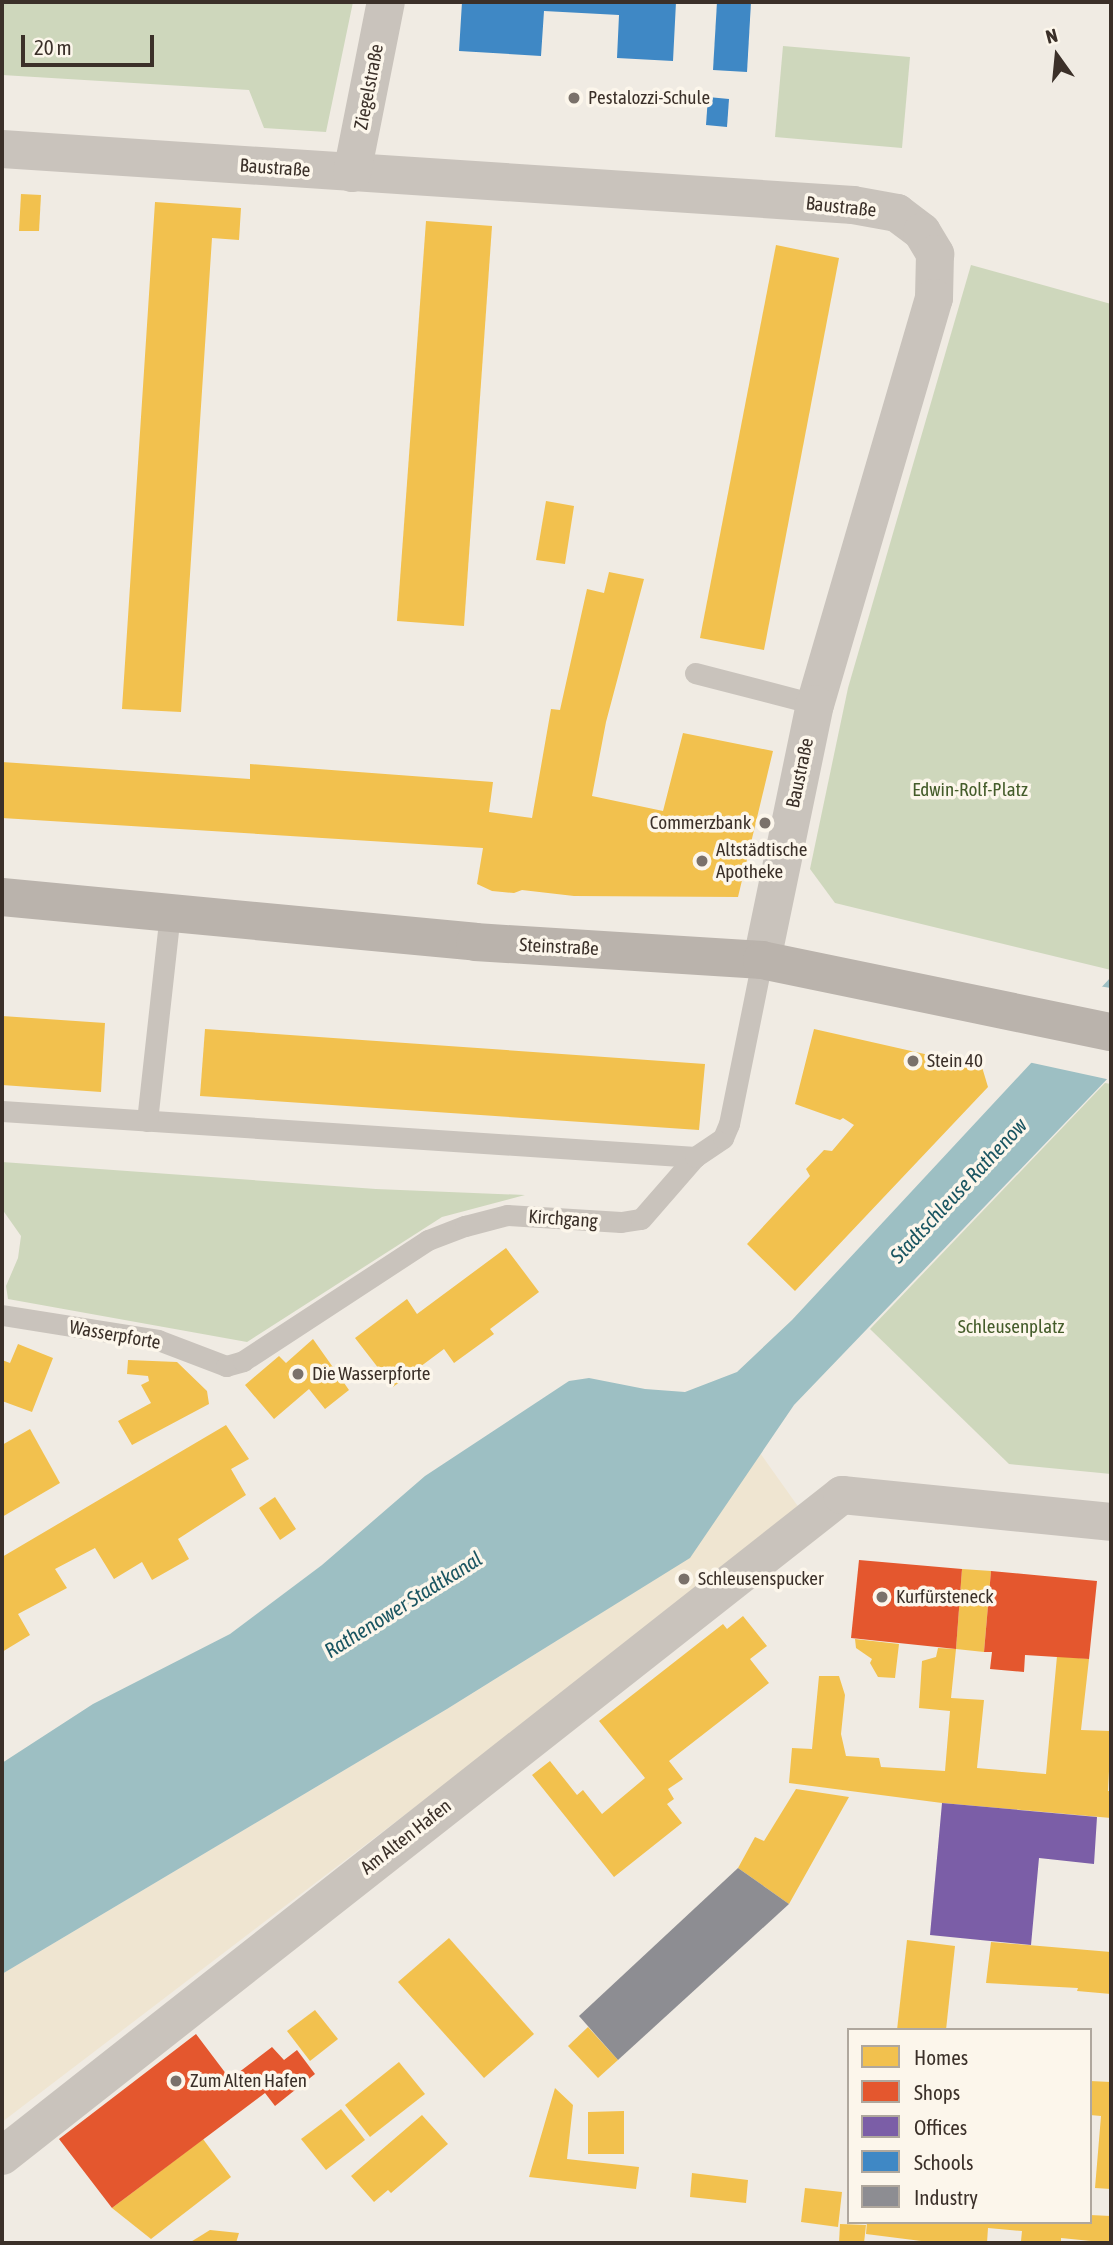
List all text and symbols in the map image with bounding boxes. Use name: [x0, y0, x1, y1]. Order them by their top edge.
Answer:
scale bar: [24, 21, 158, 65]
north arrow: [1022, 21, 1092, 91]
text: N: [1043, 24, 1060, 48]
text: 20 m: [34, 35, 72, 59]
street label: Ziegelstraße: [350, 42, 388, 132]
place label: Pestalozzi-Schule: [588, 87, 710, 109]
marker: Pestalozzi-Schule: [566, 90, 582, 106]
street label: Baustraße: [239, 154, 311, 182]
street label: Baustraße: [805, 192, 877, 222]
street label: Baustraße: [781, 736, 819, 810]
park label: Edwin-Rolf-Platz: [912, 779, 1028, 801]
place label: Commerzbank: [650, 812, 751, 834]
marker: Commerzbank: [757, 815, 773, 831]
place label: Altstädtische Apotheke: [716, 839, 807, 883]
marker: Altstädtische Apotheke: [694, 853, 710, 869]
street label: Steinstraße: [519, 934, 599, 960]
place label: Stein 40: [927, 1050, 983, 1072]
marker: Stein 40: [905, 1053, 921, 1069]
water label: Stadtschleuse Rathenow: [884, 1112, 1032, 1268]
street label: Kirchgang: [528, 1205, 598, 1233]
street label: Wasserpforte: [68, 1316, 162, 1354]
park label: Schleusenplatz: [958, 1316, 1064, 1338]
place label: Die Wasserpforte: [312, 1363, 430, 1385]
marker: Die Wasserpforte: [290, 1366, 306, 1382]
water label: Rathenower Stadtkanal: [319, 1545, 487, 1663]
place label: Schleusenspucker: [698, 1568, 824, 1590]
marker: Schleusenspucker: [676, 1571, 692, 1587]
place label: Kurfürsteneck: [896, 1586, 993, 1608]
marker: Kurfürsteneck: [874, 1589, 890, 1605]
street label: Am Alten Hafen: [356, 1795, 456, 1879]
legend: [847, 2028, 1092, 2224]
text: Homes: [914, 2045, 968, 2069]
place label: Zum Alten Hafen: [190, 2070, 307, 2092]
marker: Zum Alten Hafen: [168, 2073, 184, 2089]
text: Shops: [914, 2080, 960, 2104]
text: Offices: [914, 2115, 967, 2139]
text: Schools: [914, 2150, 974, 2174]
text: Industry: [914, 2185, 978, 2209]

